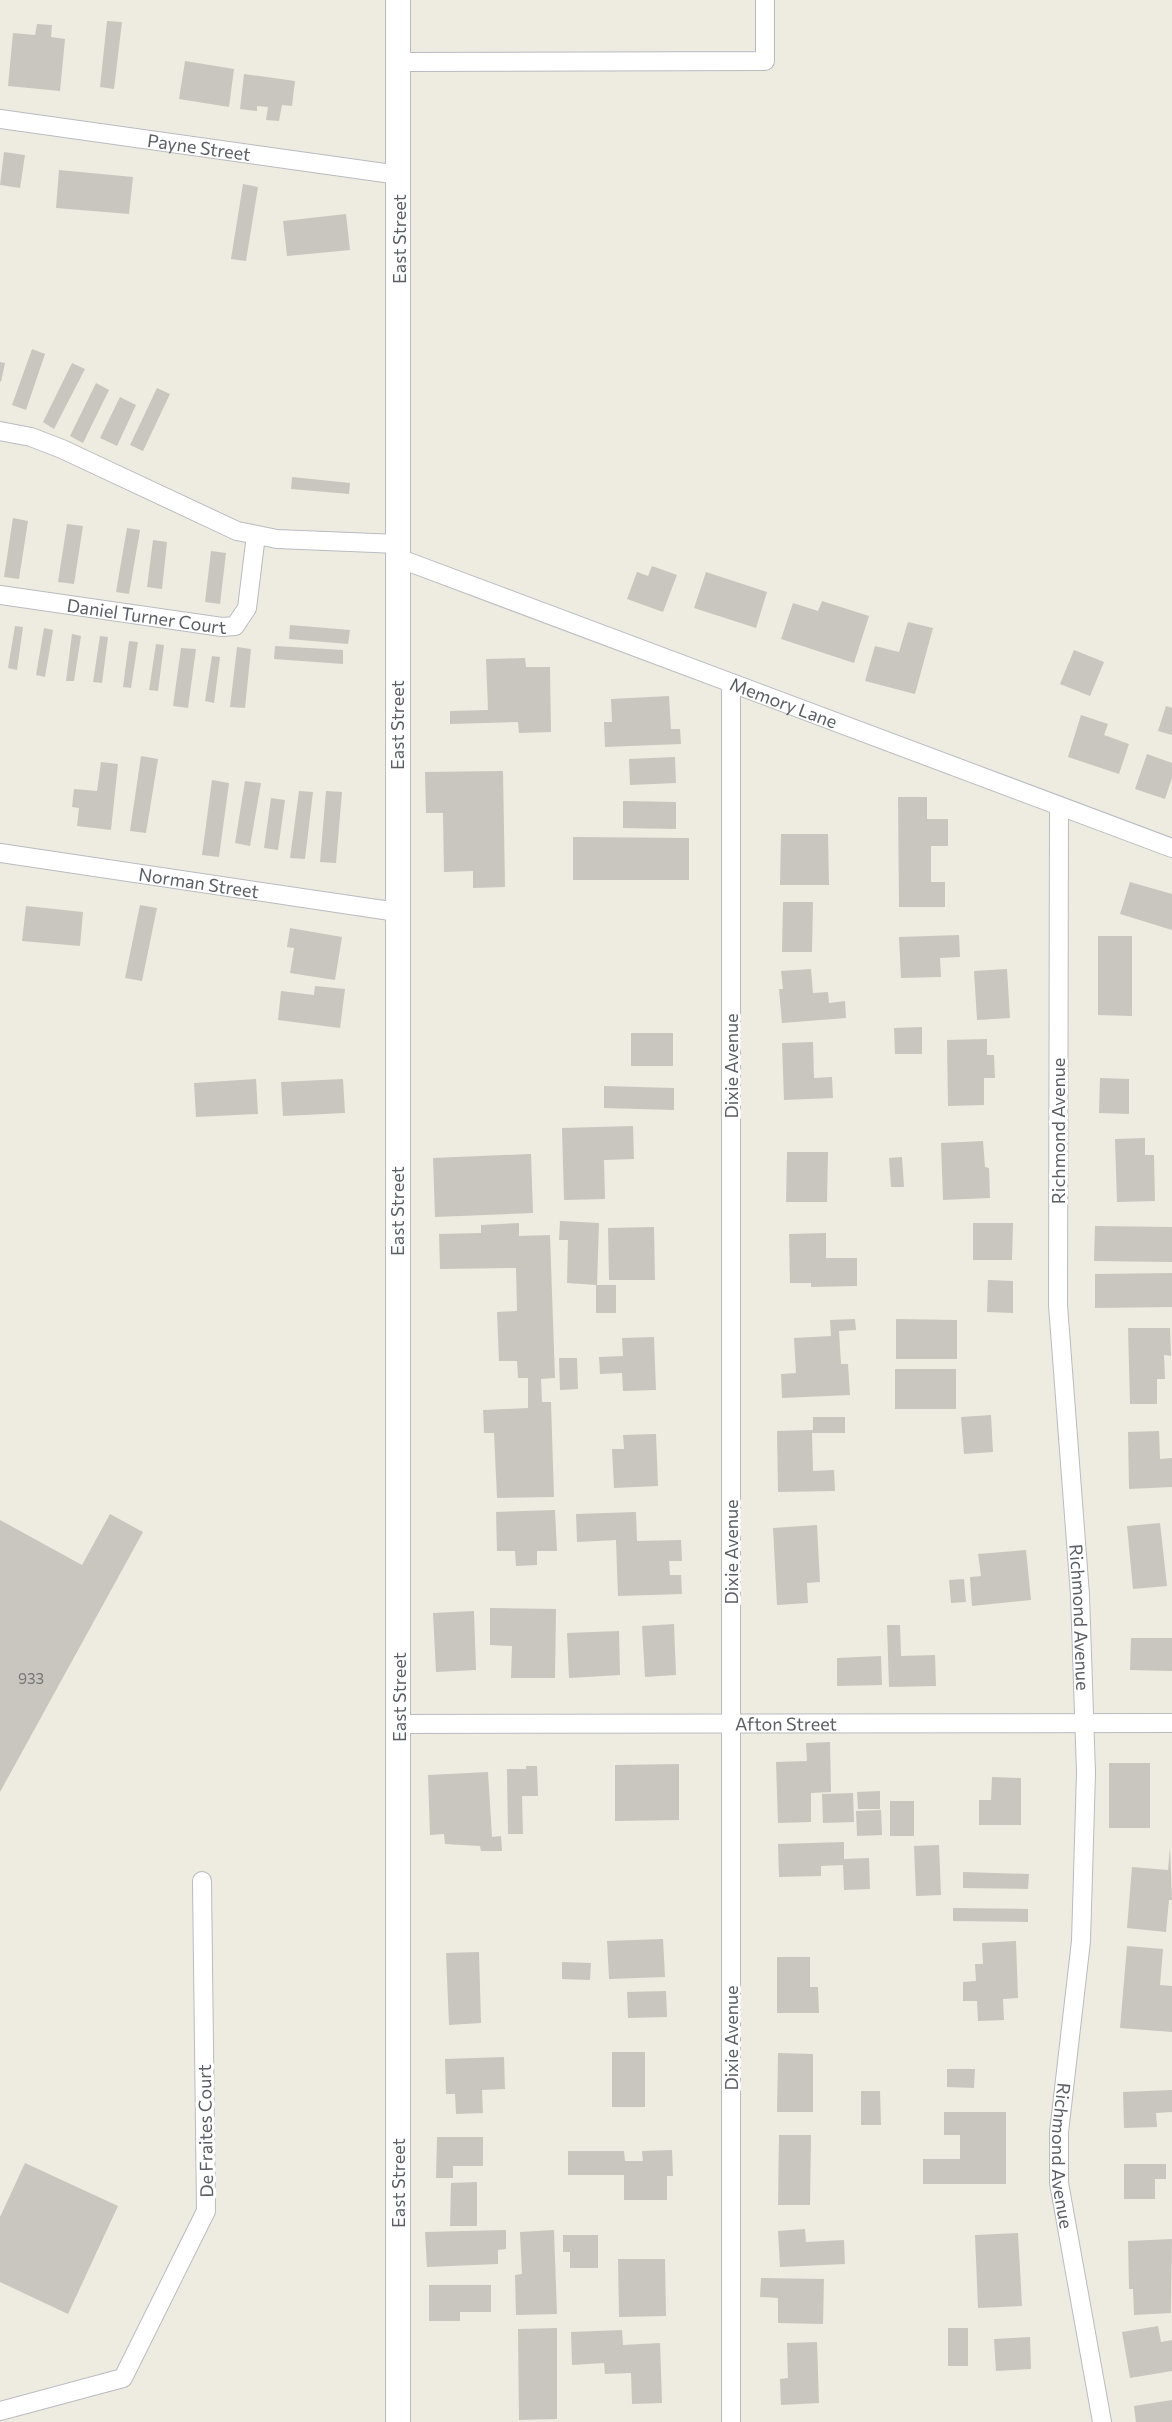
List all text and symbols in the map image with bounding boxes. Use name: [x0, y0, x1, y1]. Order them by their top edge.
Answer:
street label: Payne Street: [146, 129, 252, 165]
street label: East Street: [388, 194, 410, 284]
street label: Daniel Turner Court: [65, 594, 227, 638]
street label: Memory Lane: [727, 672, 840, 733]
street label: East Street: [386, 680, 408, 770]
street label: Norman Street: [137, 863, 260, 902]
street label: Dixie Avenue: [720, 1013, 742, 1119]
street label: Richmond Avenue: [1047, 1058, 1069, 1204]
street label: East Street: [386, 1166, 408, 1256]
street label: Dixie Avenue: [720, 1499, 742, 1605]
street label: Richmond Avenue: [1065, 1543, 1094, 1691]
street label: East Street: [388, 1652, 410, 1742]
house number: 933: [18, 1669, 44, 1687]
street label: Afton Street: [735, 1712, 837, 1735]
street label: Dixie Avenue: [720, 1985, 742, 2091]
street label: De Fraites Court: [193, 2064, 217, 2198]
street label: Richmond Avenue: [1048, 2081, 1078, 2230]
street label: East Street: [387, 2138, 409, 2228]

